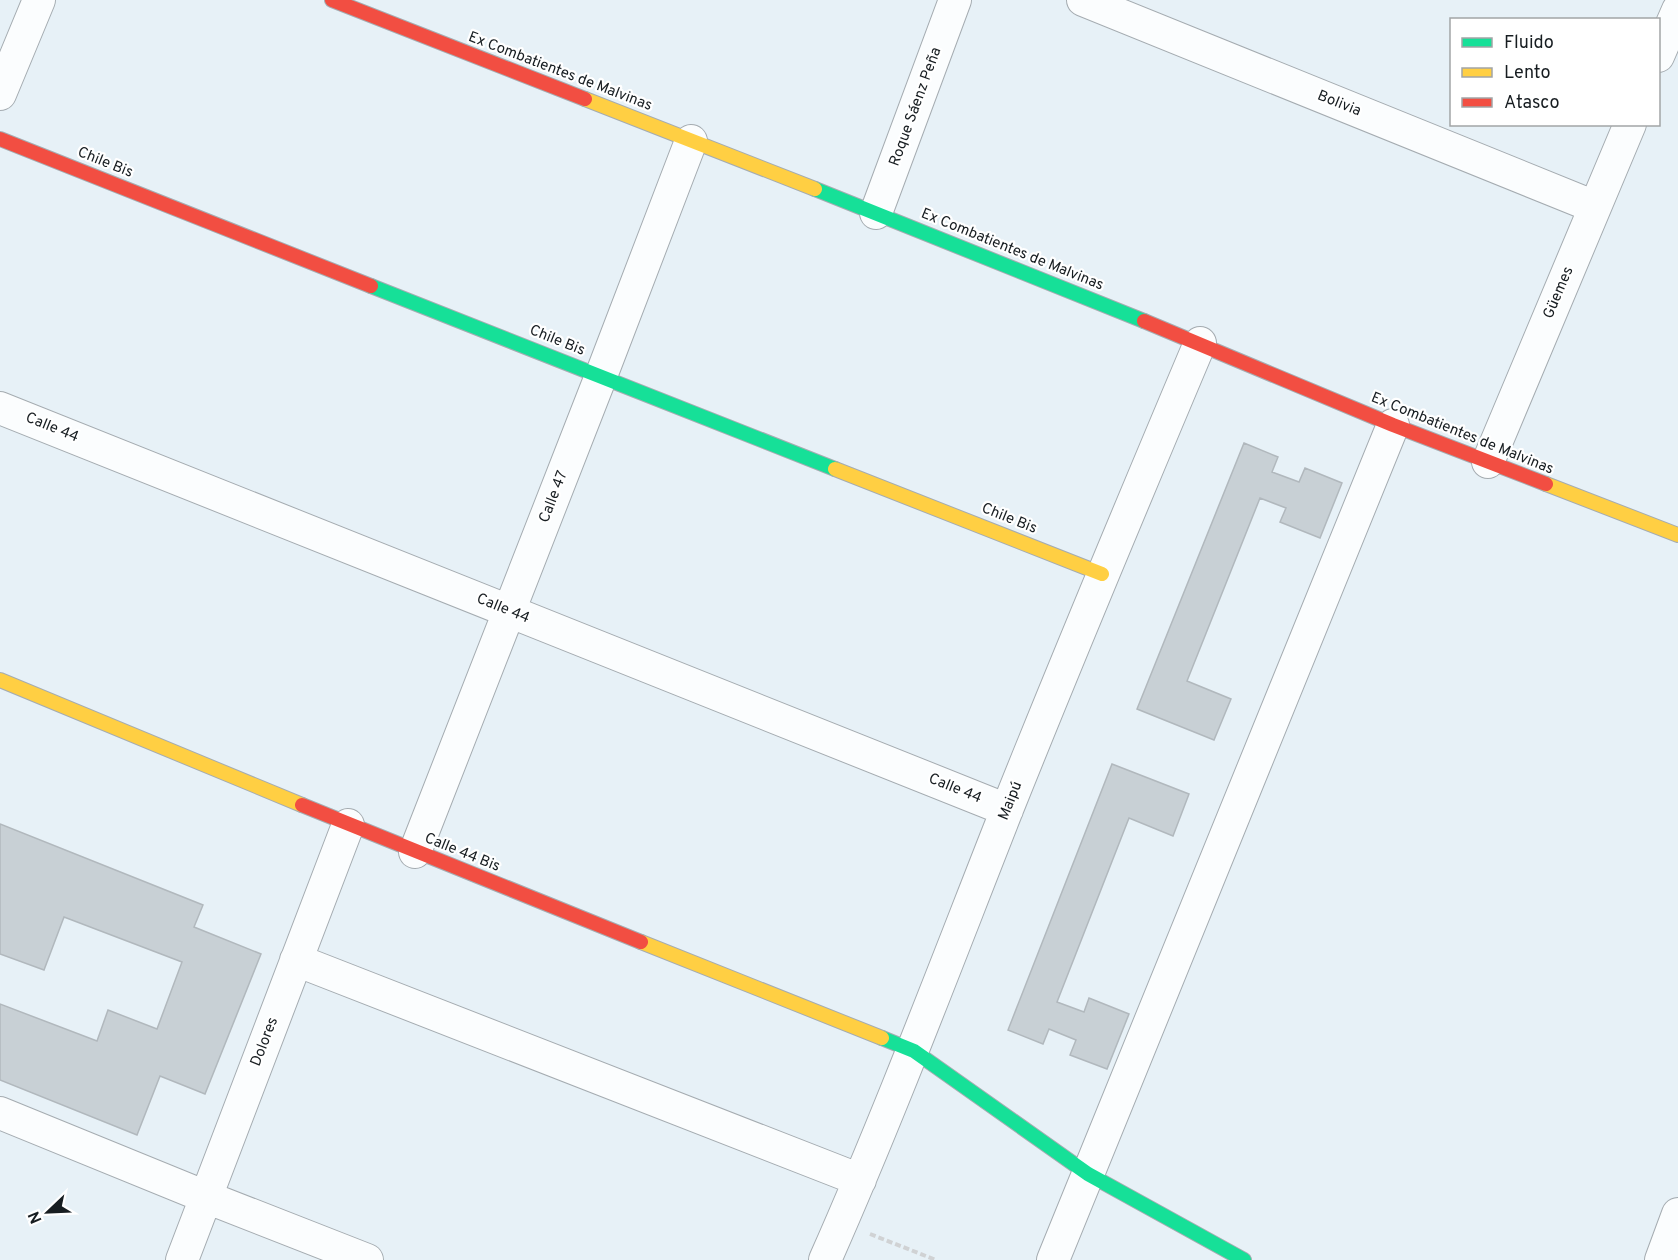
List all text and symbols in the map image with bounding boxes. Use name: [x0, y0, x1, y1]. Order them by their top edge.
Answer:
legend: [1450, 18, 1660, 126]
street label: Ex Combatientes de Malvinas: [465, 28, 655, 116]
text: Fluido: [1504, 32, 1554, 55]
street label: Roque Sáenz Peña: [886, 45, 946, 169]
text: Lento: [1504, 62, 1550, 85]
street label: Bolivia: [1314, 87, 1364, 121]
text: Atasco: [1504, 92, 1560, 115]
street label: Chile Bis: [74, 143, 136, 183]
street label: Ex Combatientes de Malvinas: [918, 205, 1106, 295]
street label: Güemes: [1540, 264, 1578, 322]
street label: Chile Bis: [526, 321, 588, 361]
street label: Ex Combatientes de Malvinas: [1368, 389, 1556, 479]
street label: Calle 44: [23, 409, 81, 447]
street label: Calle 47: [535, 468, 573, 526]
street label: Chile Bis: [978, 499, 1040, 539]
street label: Calle 44: [474, 590, 532, 628]
street label: Calle 44: [926, 770, 984, 808]
street label: Maipú: [995, 779, 1027, 823]
street label: Calle 44 Bis: [421, 829, 503, 877]
street label: Dolores: [247, 1015, 283, 1069]
north arrow: [18, 1182, 78, 1242]
text: N: [25, 1208, 47, 1226]

